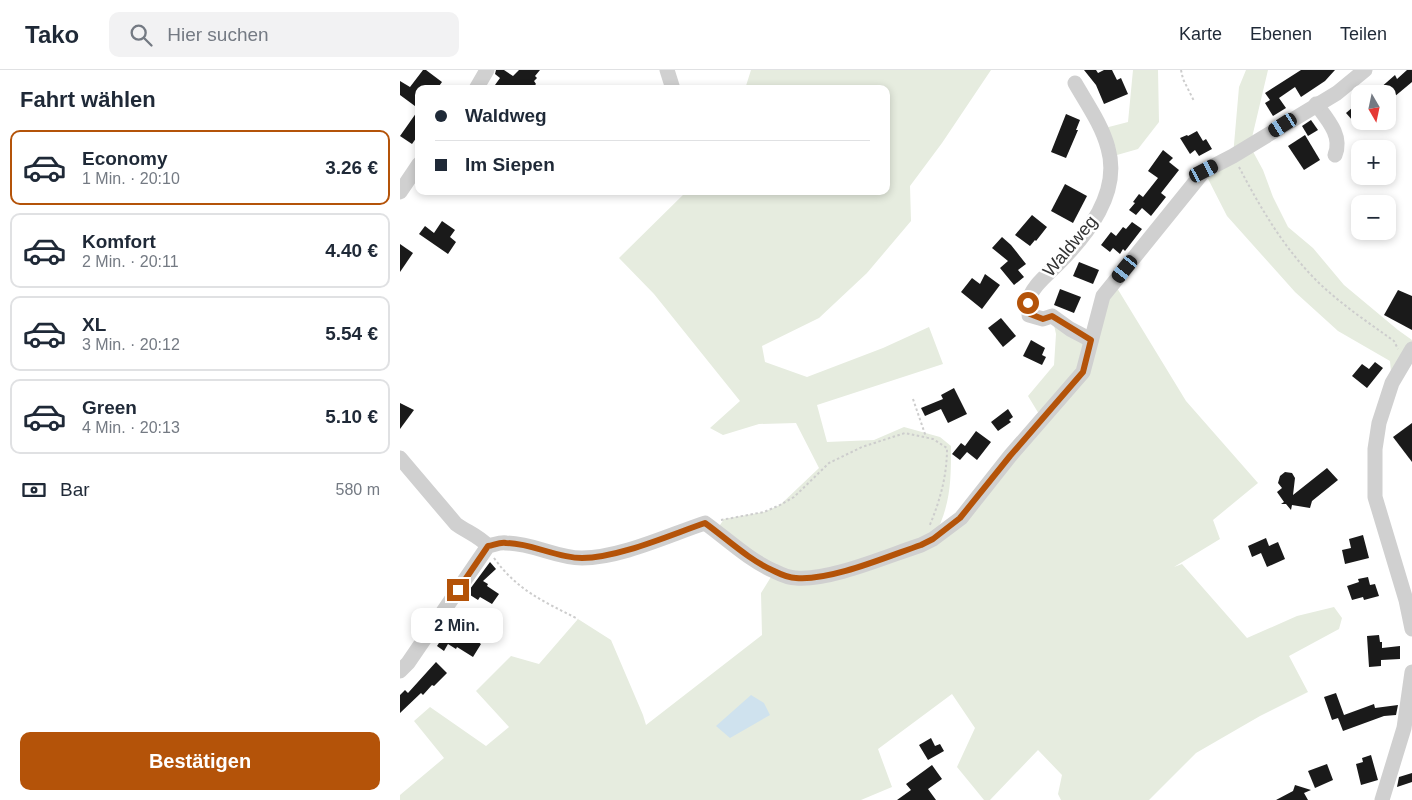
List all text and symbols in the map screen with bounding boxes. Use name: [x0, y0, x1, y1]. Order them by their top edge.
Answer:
search box: [109, 12, 459, 57]
text: Tako: [25, 21, 79, 48]
icon: search: [127, 21, 155, 49]
text: Hier suchen: [167, 24, 269, 45]
text: Karte: [1179, 24, 1222, 44]
text: Ebenen: [1250, 24, 1312, 44]
text: Teilen: [1340, 24, 1387, 44]
north arrow: [1351, 85, 1396, 130]
map controls: [1351, 85, 1396, 240]
text: Fahrt wählen: [20, 87, 156, 112]
text: Waldweg: [465, 105, 547, 126]
car: [1266, 111, 1299, 139]
button: +: [1351, 140, 1396, 185]
icon: car: [22, 145, 67, 190]
text: Economy: [82, 148, 168, 169]
text: Im Siepen: [465, 154, 555, 175]
text: 3.26 €: [325, 157, 378, 178]
car: [1187, 158, 1220, 184]
text: 1 Min. · 20:10: [82, 170, 180, 187]
button: −: [1351, 195, 1396, 240]
street label: Waldweg: [1039, 211, 1101, 281]
icon: car: [22, 228, 67, 273]
text: Komfort: [82, 231, 156, 252]
text: 4.40 €: [325, 240, 378, 261]
text: 2 Min. · 20:11: [82, 253, 179, 270]
car: [1109, 253, 1140, 285]
route start: [1017, 292, 1039, 314]
icon: car: [22, 311, 67, 356]
text: XL: [82, 314, 106, 335]
text: 5.54 €: [325, 323, 378, 344]
text: 3 Min. · 20:12: [82, 336, 180, 353]
icon: car: [22, 394, 67, 439]
text: Green: [82, 397, 137, 418]
text: 5.10 €: [325, 406, 378, 427]
text: 4 Min. · 20:13: [82, 419, 180, 436]
icon: cash: [20, 476, 48, 504]
text: Bar: [60, 479, 90, 500]
text: 580 m: [336, 481, 380, 498]
route end: [447, 579, 469, 601]
callout: 2 Min.: [412, 608, 504, 642]
text: 2 Min.: [434, 617, 480, 634]
button: Bestätigen: [20, 732, 380, 790]

